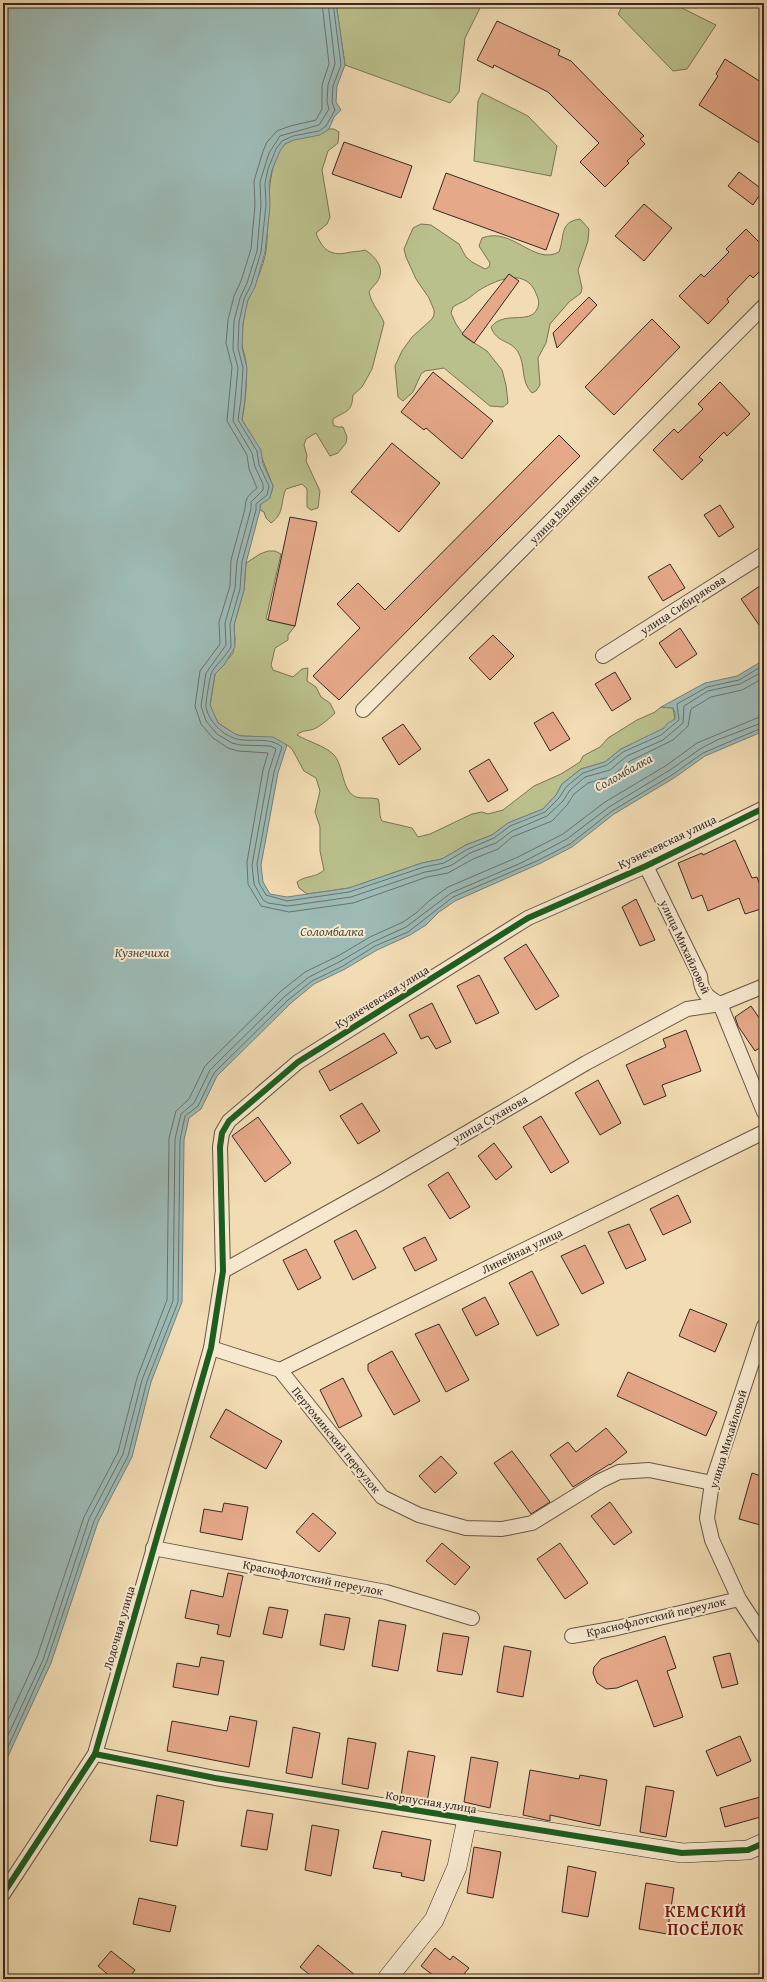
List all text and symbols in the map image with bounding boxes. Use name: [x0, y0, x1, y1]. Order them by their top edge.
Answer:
street label: улица Валявкина: [524, 470, 602, 548]
street label: улица Сибирякова: [636, 570, 729, 639]
water label: Соломбалка: [591, 749, 656, 796]
street label: Кузнечевская улица: [615, 810, 719, 873]
street label: улица Михайловой: [656, 896, 715, 997]
water label: Соломбалка: [300, 922, 364, 941]
water label: Кузнечиха: [115, 943, 169, 962]
street label: Кузнечевская улица: [332, 961, 432, 1032]
street label: улица Суханова: [448, 1090, 531, 1147]
street label: Линейная улица: [478, 1223, 565, 1278]
street label: Пертоминский переулок: [288, 1383, 385, 1497]
street label: улица Михайловой: [704, 1387, 751, 1491]
street label: Краснофлотский переулок: [241, 1556, 385, 1600]
street label: Лодочная улица: [98, 1584, 139, 1672]
street label: Краснофлотский переулок: [584, 1592, 728, 1641]
street label: Корпусная улица: [384, 1786, 478, 1817]
district label: КЕМСКИЙ ПОСЁЛОК: [665, 1899, 747, 1941]

